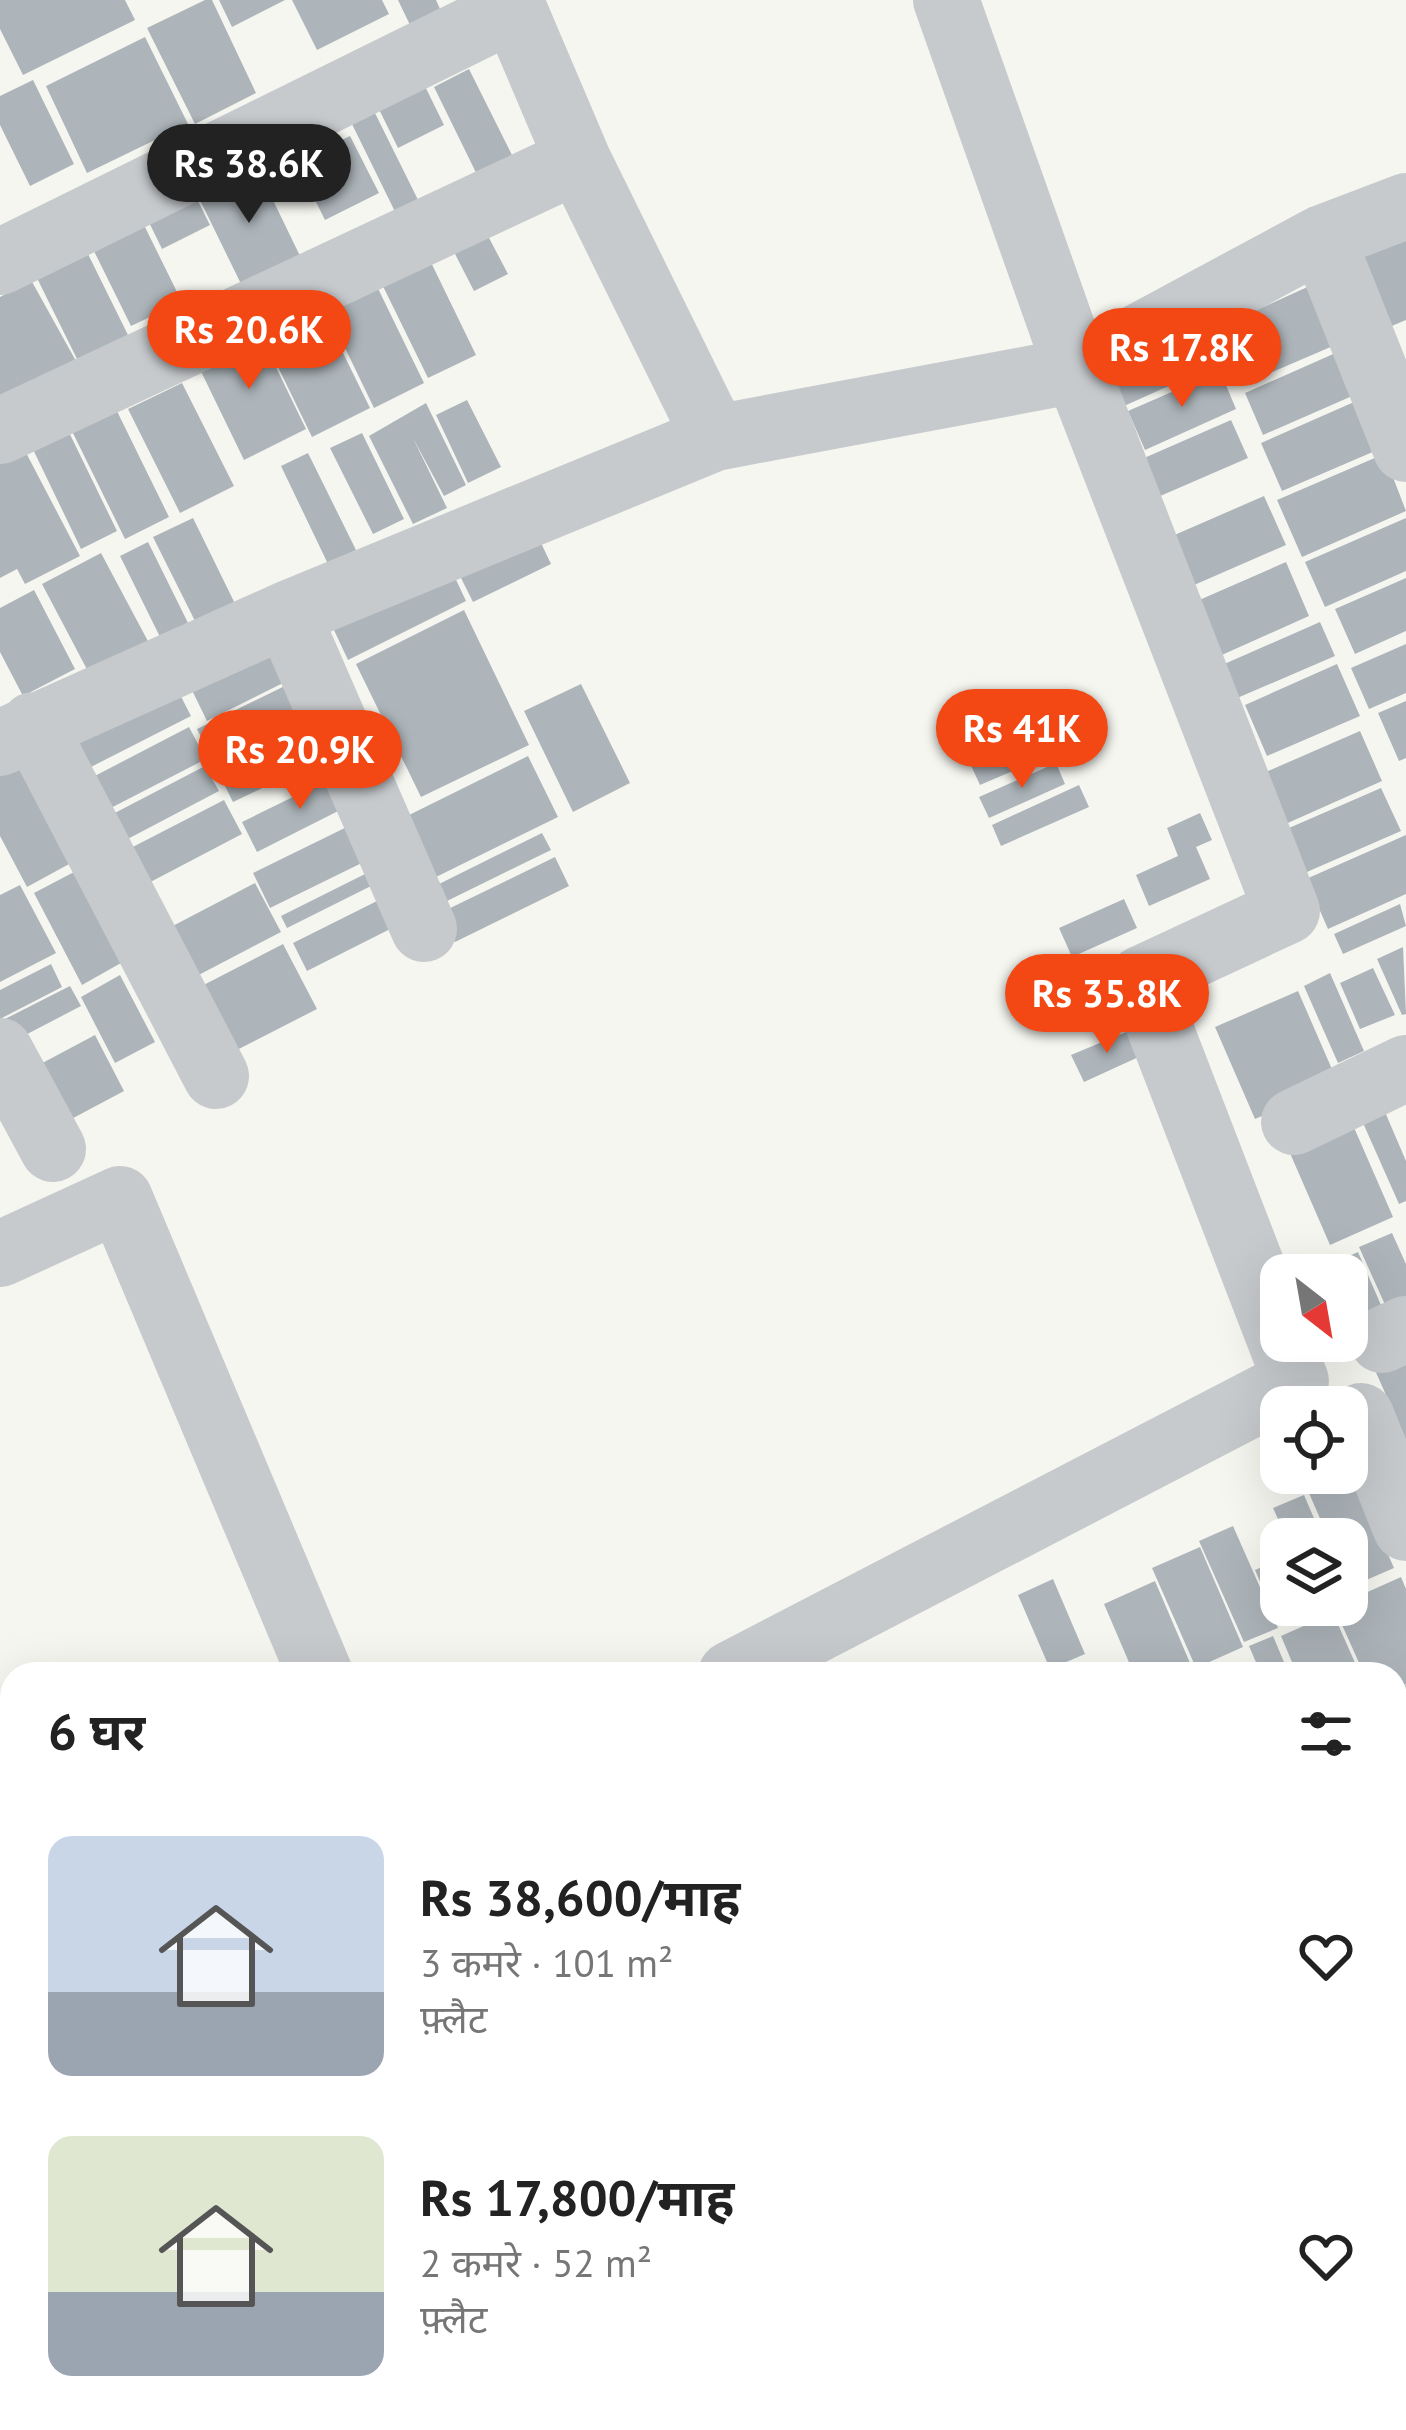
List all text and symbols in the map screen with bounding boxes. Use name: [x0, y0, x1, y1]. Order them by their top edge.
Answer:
pin: Rs 38.6K: [125, 124, 373, 226]
text: Rs 38.6K: [174, 137, 324, 188]
pin: Rs 20.6K: [125, 290, 373, 392]
text: Rs 20.6K: [174, 303, 324, 354]
pin: Rs 17.8K: [1058, 308, 1306, 410]
text: Rs 17.8K: [1109, 321, 1255, 372]
pin: Rs 41K: [924, 689, 1120, 791]
text: Rs 41K: [963, 702, 1081, 753]
pin: Rs 20.9K: [176, 710, 424, 812]
text: Rs 20.9K: [225, 723, 375, 774]
pin: Rs 35.8K: [983, 954, 1231, 1056]
text: Rs 35.8K: [1032, 967, 1182, 1018]
north arrow: [1260, 1254, 1368, 1362]
map controls: [1260, 1254, 1368, 1626]
button: locate: [1260, 1386, 1368, 1494]
button: layers: [1260, 1518, 1368, 1626]
text: 6 घर: [48, 1698, 145, 1764]
icon: filters: [1293, 1701, 1359, 1767]
text: Rs 38,600/माह: [420, 1864, 741, 1930]
icon: home: [144, 1884, 288, 2028]
icon: heart: [1293, 1923, 1359, 1989]
text: 3 कमरे · 101 m²: [420, 1937, 673, 1988]
text: फ़्लैट: [420, 1993, 487, 2044]
text: Rs 17,800/माह: [420, 2164, 734, 2230]
icon: home: [144, 2184, 288, 2328]
icon: heart: [1293, 2223, 1359, 2289]
text: 2 कमरे · 52 m²: [420, 2237, 652, 2288]
text: फ़्लैट: [420, 2293, 487, 2344]

